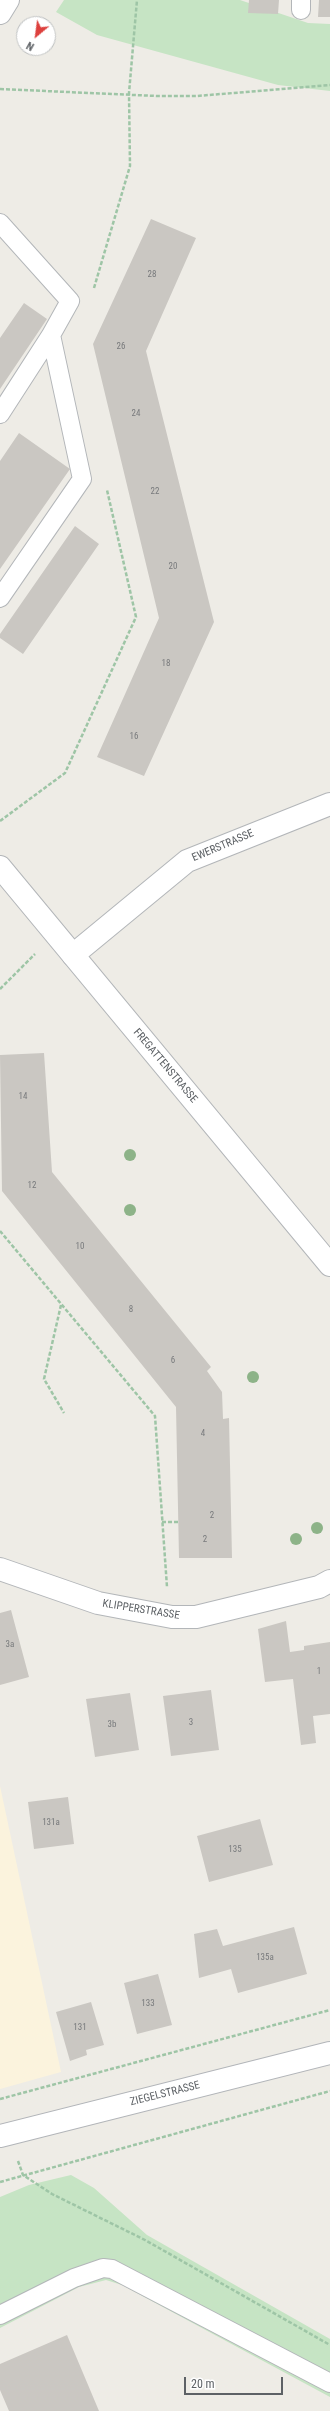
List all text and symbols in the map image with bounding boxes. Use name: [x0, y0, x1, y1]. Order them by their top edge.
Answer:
north arrow: [16, 16, 56, 56]
text: N: [24, 39, 37, 53]
house number: 28: [148, 270, 156, 280]
house number: 26: [117, 342, 125, 352]
house number: 24: [132, 409, 140, 419]
house number: 22: [151, 487, 159, 497]
house number: 20: [169, 562, 177, 572]
house number: 18: [162, 659, 170, 669]
house number: 16: [130, 732, 138, 742]
street label: EWERSTRASSE: [190, 827, 256, 865]
street label: FREGATTENSTRASSE: [130, 1026, 200, 1106]
house number: 14: [19, 1092, 27, 1102]
house number: 12: [28, 1181, 36, 1191]
house number: 10: [76, 1242, 84, 1252]
house number: 8: [129, 1305, 133, 1315]
house number: 6: [171, 1356, 175, 1366]
house number: 4: [201, 1429, 205, 1439]
house number: 2: [210, 1511, 214, 1521]
house number: 2: [203, 1535, 207, 1545]
street label: KLIPPERSTRASSE: [101, 1597, 181, 1623]
house number: 3a: [6, 1640, 14, 1650]
house number: 1: [317, 1667, 321, 1677]
house number: 3: [189, 1718, 193, 1728]
house number: 3b: [108, 1720, 116, 1730]
house number: 131a: [42, 1818, 60, 1828]
house number: 135: [228, 1845, 242, 1855]
house number: 135a: [256, 1953, 274, 1963]
house number: 133: [141, 1999, 155, 2009]
house number: 131: [73, 2023, 87, 2033]
street label: ZIEGELSTRASSE: [129, 2079, 201, 2109]
scale bar: [186, 2369, 285, 2395]
text: 20 m: [191, 2377, 215, 2391]

